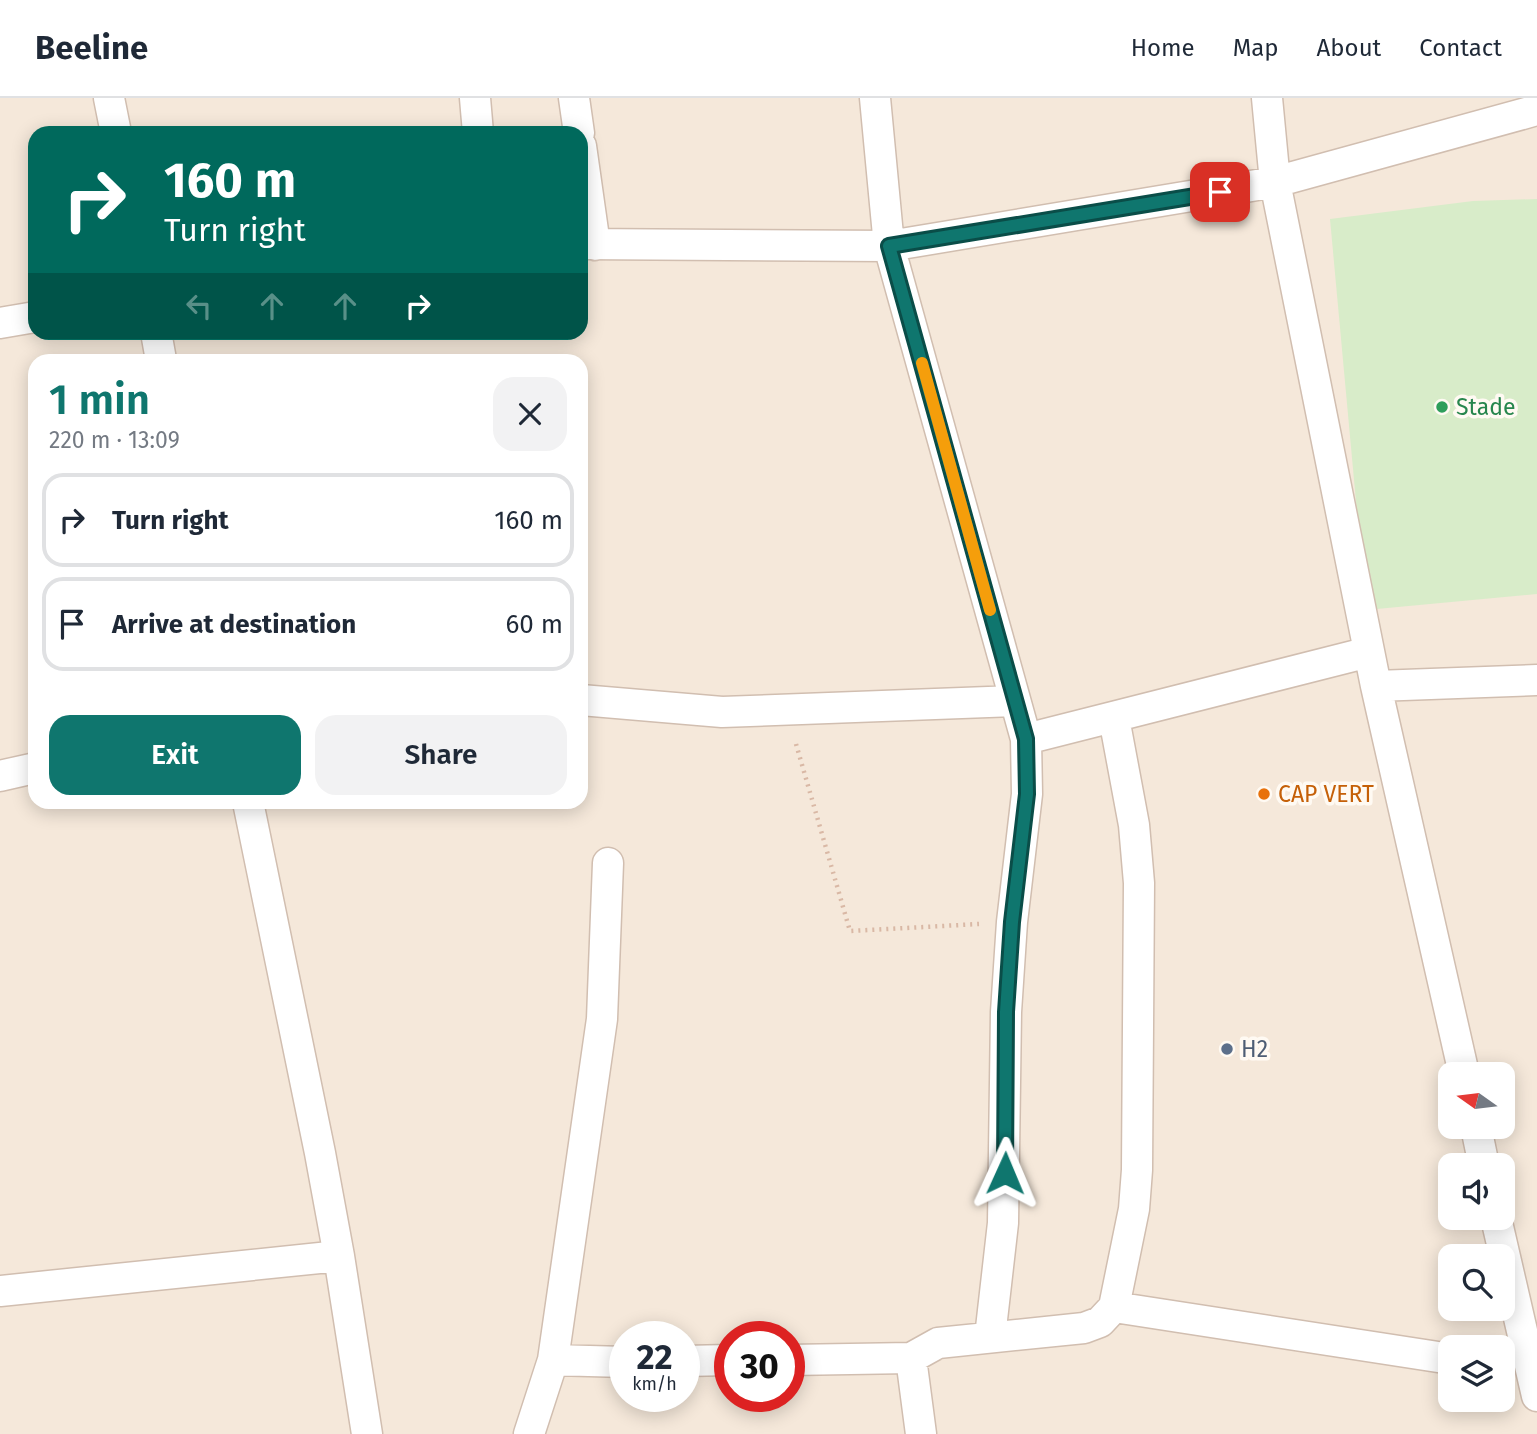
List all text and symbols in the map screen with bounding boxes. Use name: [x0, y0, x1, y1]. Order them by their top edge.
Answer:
text: Beeline: [35, 28, 148, 68]
text: Home: [1131, 34, 1195, 62]
text: Map: [1233, 34, 1279, 62]
text: About: [1317, 34, 1381, 62]
text: Contact: [1419, 34, 1502, 62]
text: 160 m: [164, 151, 296, 210]
icon: right: [49, 154, 140, 245]
pin: [1190, 162, 1250, 222]
icon: arrive: [1201, 173, 1239, 211]
text: Turn right: [164, 211, 306, 249]
icon: left: [180, 287, 218, 325]
icon: ahead: [253, 287, 291, 325]
icon: ahead: [326, 287, 364, 325]
icon: right: [399, 287, 437, 325]
text: 1 min: [49, 375, 150, 425]
button: close: [493, 377, 567, 451]
place label: Stade: [1456, 393, 1515, 421]
marker: Stade: [1434, 399, 1450, 415]
text: 220 m · 13:09: [49, 426, 180, 454]
icon: right: [53, 501, 91, 539]
text: Turn right: [112, 505, 229, 536]
text: 160 m: [494, 505, 563, 536]
icon: arrive: [53, 605, 91, 643]
text: Arrive at destination: [112, 609, 356, 640]
text: 60 m: [505, 609, 563, 640]
button: Exit: [49, 715, 301, 795]
button: Share: [315, 715, 567, 795]
place label: CAP VERT: [1278, 780, 1374, 808]
marker: CAP VERT: [1256, 786, 1272, 802]
place label: H2: [1241, 1035, 1268, 1063]
marker: H2: [1219, 1041, 1235, 1057]
north arrow: [1438, 1062, 1516, 1139]
map controls: [1438, 1062, 1515, 1412]
position arrow: [968, 1136, 1042, 1210]
button: sound: [1438, 1153, 1515, 1230]
button: search: [1438, 1244, 1515, 1321]
speed limit sign: 30: [714, 1321, 805, 1412]
button: layers: [1438, 1335, 1515, 1412]
text: 22: [636, 1336, 673, 1378]
text: km/h: [632, 1373, 677, 1395]

